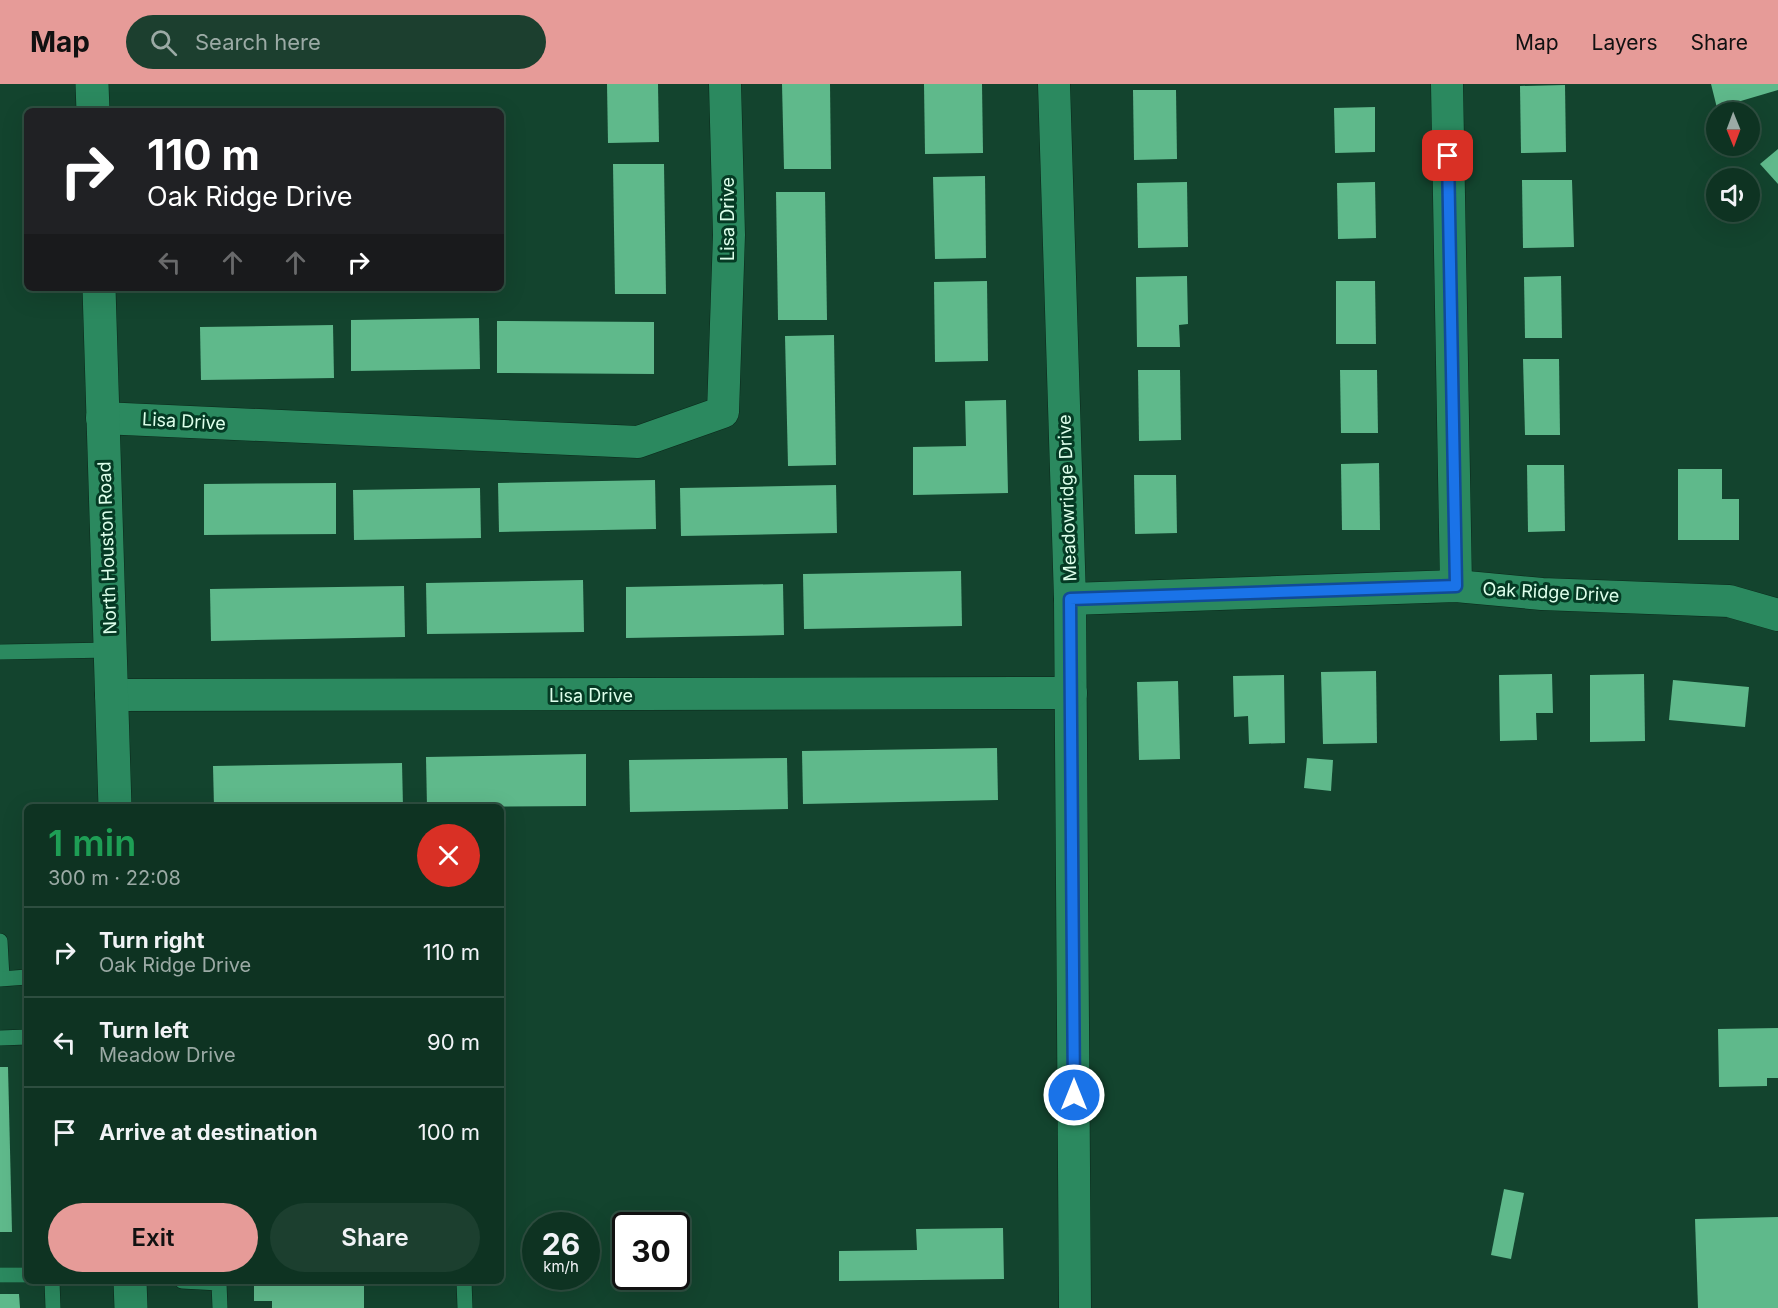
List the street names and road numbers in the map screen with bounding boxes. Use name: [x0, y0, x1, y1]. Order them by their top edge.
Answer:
street label: Lisa Drive: [717, 177, 738, 261]
street label: Lisa Drive: [142, 408, 226, 434]
street label: Meadowridge Drive: [1054, 414, 1080, 582]
street label: North Houston Road: [93, 461, 121, 635]
street label: Oak Ridge Drive: [1482, 578, 1620, 606]
street label: Lisa Drive: [549, 685, 633, 706]

